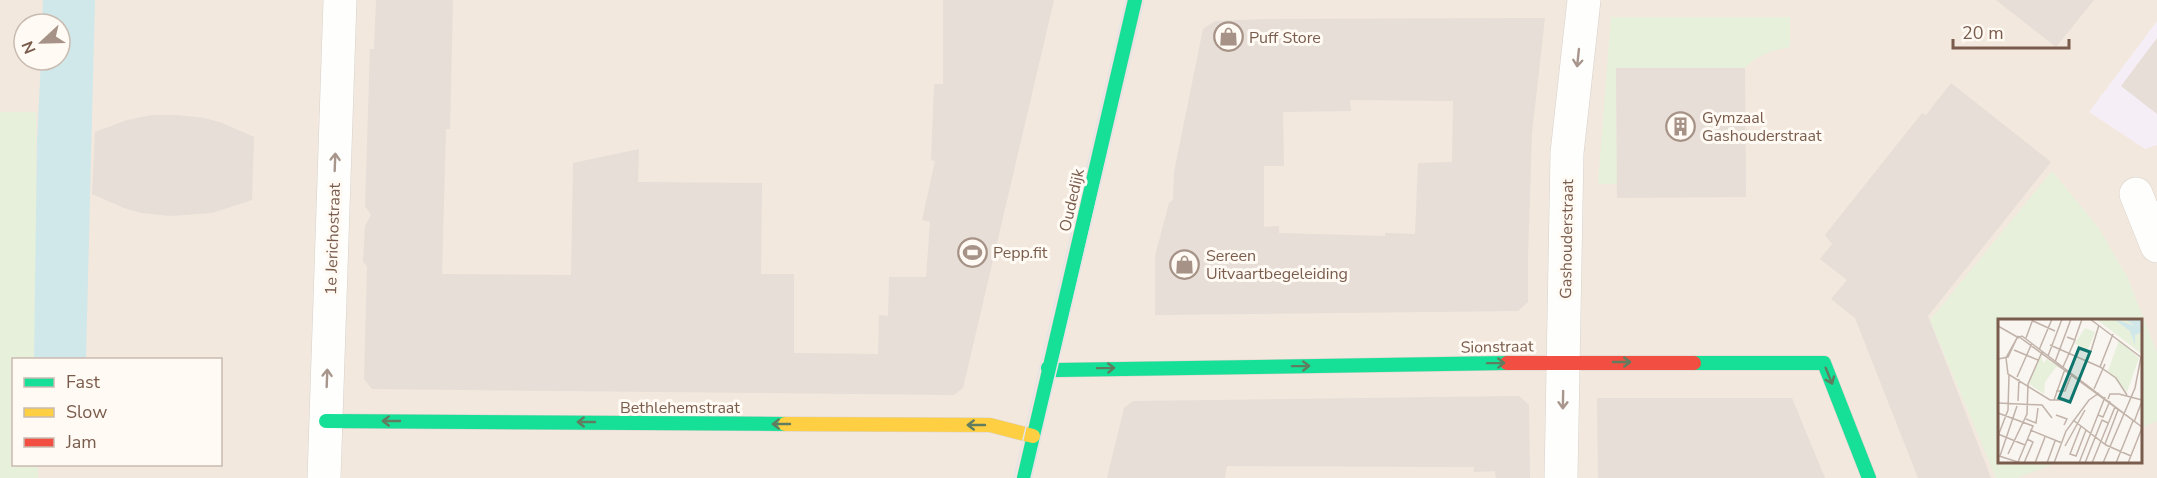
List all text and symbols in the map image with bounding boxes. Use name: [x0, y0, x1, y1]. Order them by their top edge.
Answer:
north arrow: [12, 12, 72, 72]
scale bar: [1953, 12, 2068, 50]
shop icon: Puff Store: [1212, 21, 1244, 53]
text: 20 m: [1962, 21, 2004, 45]
place label: Puff Store: [1249, 27, 1321, 49]
text: N: [17, 38, 41, 57]
one-way arrow: [1572, 48, 1583, 68]
place label: Gymzaal Gashouderstraat: [1702, 107, 1822, 147]
building icon: Gymzaal Gashouderstraat: [1665, 110, 1697, 142]
one-way arrow: [329, 152, 340, 172]
street label: Oudedijk: [1054, 166, 1090, 234]
street label: Gashouderstraat: [1555, 179, 1579, 299]
street label: 1e Jerichostraat: [320, 182, 346, 295]
sports icon: Pepp.fit: [956, 236, 988, 268]
place label: Pepp.fit: [993, 242, 1048, 264]
place label: Sereen Uitvaartbegeleiding: [1206, 245, 1348, 285]
shop icon: Sereen Uitvaartbegeleiding: [1169, 248, 1201, 280]
inset map: [1998, 319, 2142, 463]
street label: Sionstraat: [1460, 335, 1534, 359]
one-way arrow: [1612, 356, 1632, 368]
one-way arrow: [1485, 357, 1505, 369]
legend: [12, 358, 222, 466]
one-way arrow: [1290, 360, 1310, 371]
one-way arrow: [1095, 363, 1115, 374]
one-way arrow: [1824, 367, 1835, 385]
one-way arrow: [322, 368, 333, 388]
text: Fast: [66, 370, 101, 394]
one-way arrow: [1557, 389, 1569, 409]
street label: Bethlehemstraat: [620, 397, 740, 419]
text: Slow: [66, 400, 107, 424]
one-way arrow: [382, 415, 402, 427]
one-way arrow: [577, 417, 597, 428]
one-way arrow: [772, 418, 792, 430]
one-way arrow: [967, 419, 987, 431]
text: Jam: [65, 430, 97, 454]

